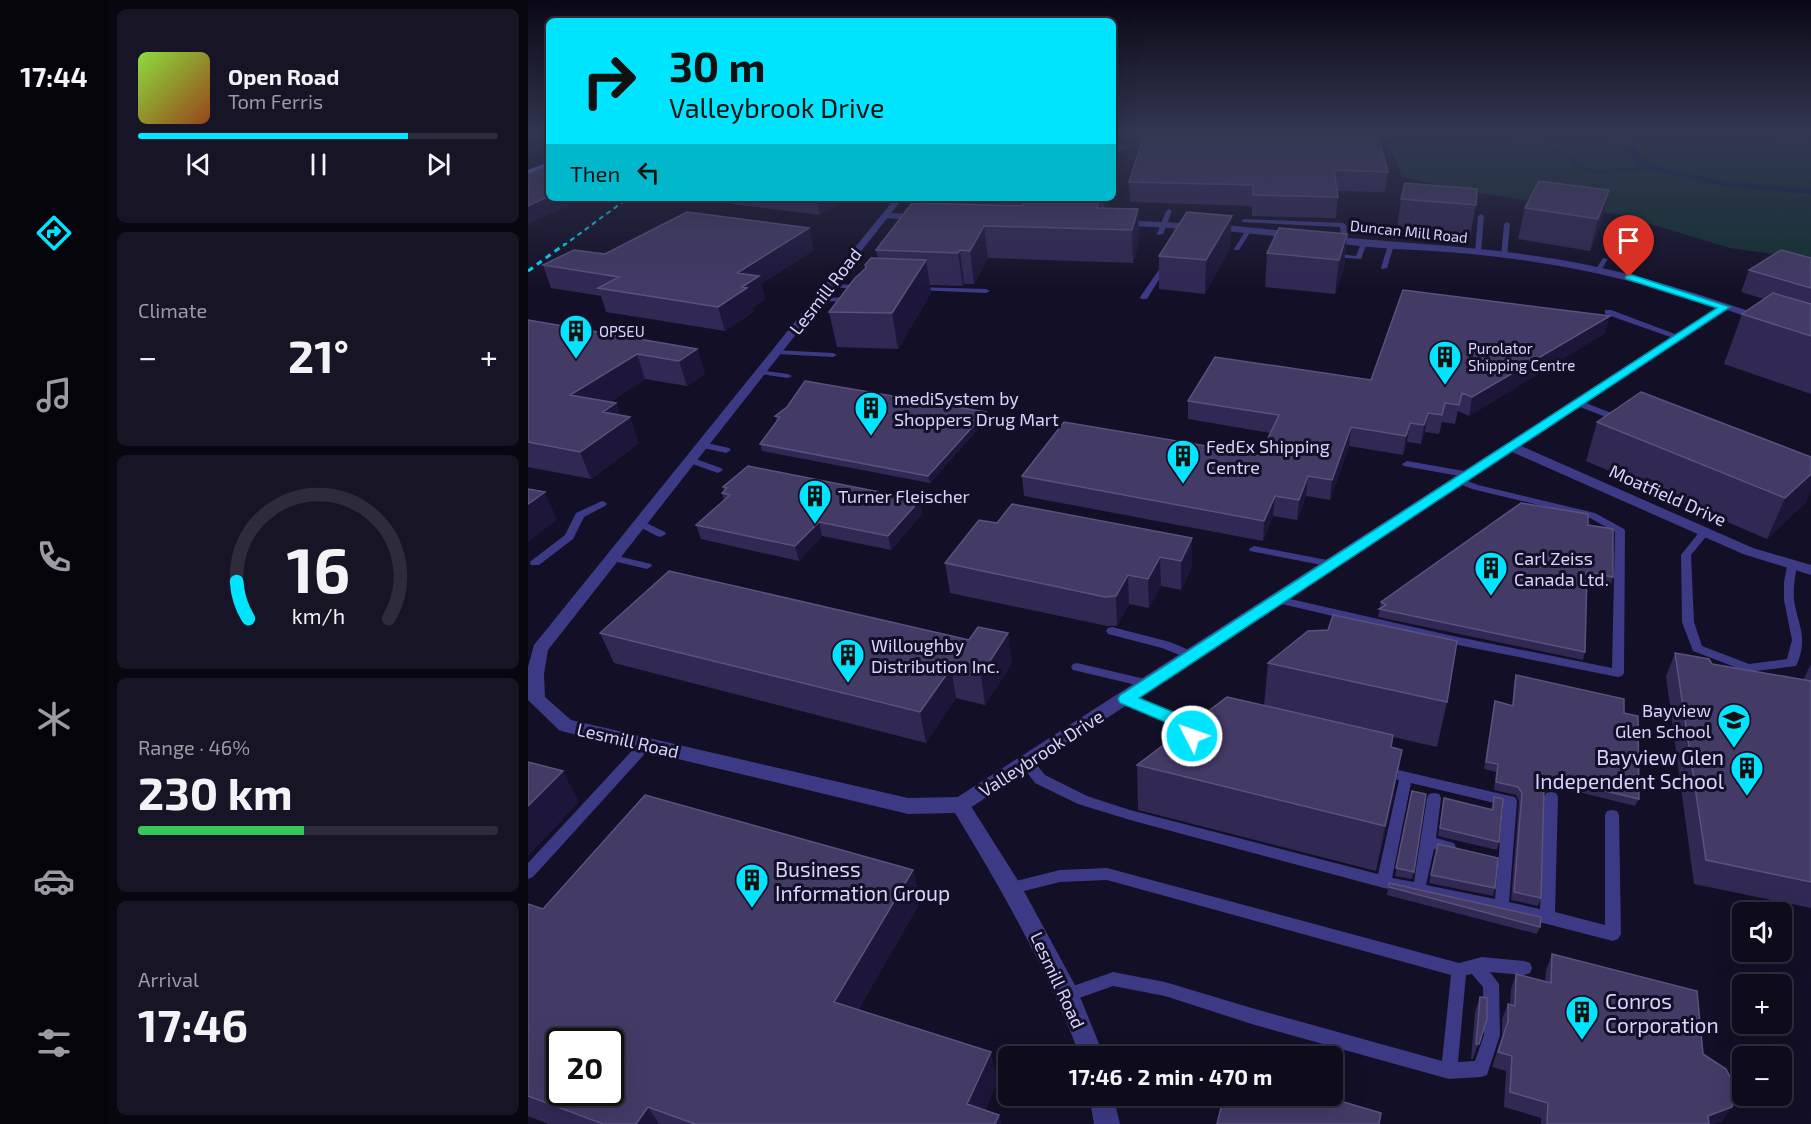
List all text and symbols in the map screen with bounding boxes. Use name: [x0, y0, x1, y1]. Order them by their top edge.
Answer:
text: 30 m: [669, 40, 765, 90]
icon: right: [570, 42, 648, 120]
text: 17:44: [20, 60, 88, 92]
text: Open Road: [228, 63, 340, 89]
text: Tom Ferris: [228, 89, 323, 113]
text: Valleybrook Drive: [669, 91, 884, 123]
icon: previous: [182, 148, 215, 181]
icon: pause: [302, 148, 335, 181]
icon: next: [422, 148, 455, 181]
icon: left: [632, 156, 665, 189]
text: Then: [570, 160, 620, 186]
icon: directions: [33, 212, 75, 254]
pin: [1603, 215, 1654, 277]
street label: Duncan Mill Road: [1349, 216, 1469, 246]
icon: arrive: [1612, 224, 1645, 257]
street label: Lesmill Road: [784, 243, 866, 339]
text: Climate: [138, 298, 207, 322]
building icon: OPSEU: [558, 313, 594, 360]
place label: OPSEU: [599, 322, 645, 340]
text: 21°: [288, 328, 349, 382]
text: −: [138, 336, 157, 376]
text: +: [480, 336, 498, 376]
building icon: Purolator Shipping Centre: [1427, 339, 1463, 386]
place label: Purolator Shipping Centre: [1468, 339, 1575, 374]
icon: music: [33, 374, 75, 416]
place label: mediSystem by Shoppers Drug Mart: [894, 387, 1059, 430]
building icon: mediSystem by Shoppers Drug Mart: [853, 390, 889, 437]
place label: FedEx Shipping Centre: [1206, 435, 1330, 478]
building icon: FedEx Shipping Centre: [1165, 438, 1201, 485]
street label: Moatfield Drive: [1606, 459, 1730, 531]
building icon: Turner Fleischer: [797, 478, 833, 525]
place label: Turner Fleischer: [838, 485, 970, 507]
text: 16: [286, 531, 350, 606]
icon: phone: [33, 536, 75, 578]
place label: Carl Zeiss Canada Ltd.: [1514, 547, 1609, 590]
building icon: Carl Zeiss Canada Ltd.: [1473, 550, 1509, 597]
text: km/h: [291, 603, 345, 628]
place label: Willoughby Distribution Inc.: [871, 634, 1000, 677]
building icon: Willoughby Distribution Inc.: [830, 637, 866, 684]
icon: climate: [33, 698, 75, 740]
place label: Bayview Glen School: [1615, 699, 1712, 742]
school or university icon: Bayview Glen School: [1716, 702, 1752, 749]
position arrow: [1160, 704, 1224, 768]
street label: Valleybrook Drive: [975, 705, 1107, 801]
street label: Lesmill Road: [575, 718, 681, 762]
text: Range · 46%: [138, 735, 250, 759]
place label: Bayview Glen Independent School: [1535, 744, 1725, 793]
building icon: Bayview Glen Independent School: [1729, 750, 1765, 797]
text: 230 km: [138, 765, 293, 819]
place label: Business Information Group: [775, 856, 950, 905]
icon: car: [33, 860, 75, 902]
building icon: Business Information Group: [734, 862, 770, 909]
map controls: [1732, 902, 1792, 1106]
button: sound: [1732, 902, 1792, 962]
street label: Lesmill Road: [1026, 928, 1090, 1032]
text: Arrival: [138, 967, 199, 991]
button: +: [1732, 974, 1792, 1034]
place label: Conros Corporation: [1605, 988, 1719, 1037]
building icon: Conros Corporation: [1564, 994, 1600, 1041]
text: 17:46: [138, 997, 248, 1051]
icon: filters: [33, 1022, 75, 1064]
speed limit sign: 20: [546, 1028, 624, 1106]
button: −: [1732, 1046, 1792, 1106]
text: 17:46 · 2 min · 470 m: [1069, 1063, 1272, 1089]

